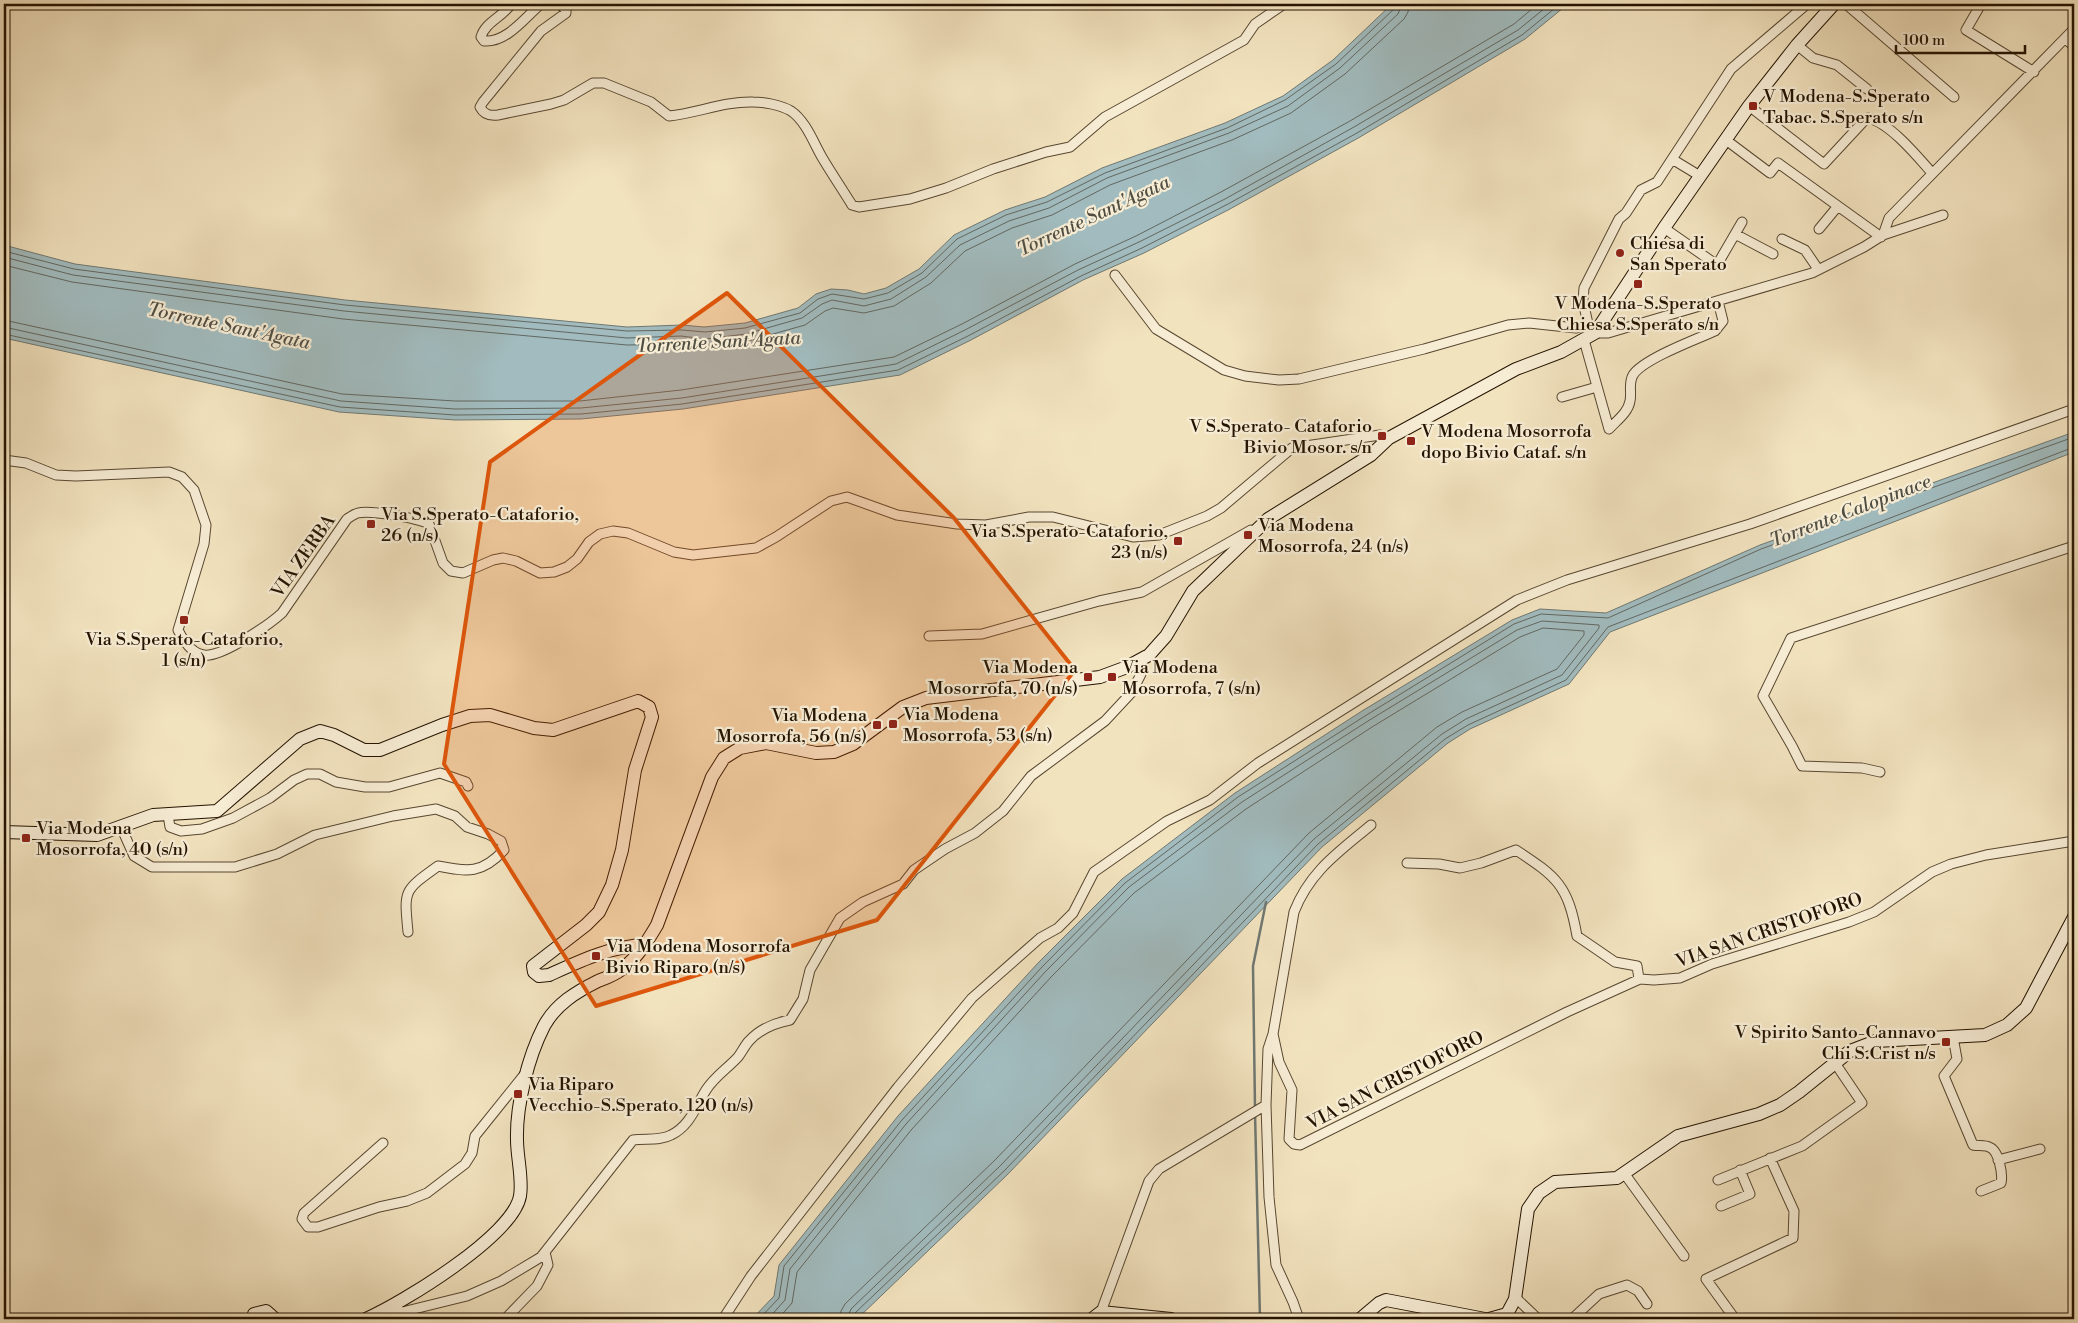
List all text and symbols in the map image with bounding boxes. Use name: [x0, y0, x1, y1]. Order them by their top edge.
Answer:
scale bar: [1896, 22, 2024, 54]
text: 100 m: [1903, 31, 1945, 50]
place label: V Modena-S.Sperato Tabac. S.Sperato s/n: [1762, 85, 1930, 129]
marker: V Modena-S.Sperato Tabac. S.Sperato s/n: [1747, 100, 1759, 112]
water label: Torrente Sant'Agata: [1013, 170, 1174, 262]
place label: Chiesa di San Sperato: [1630, 232, 1727, 276]
marker: Chiesa di San Sperato: [1614, 247, 1626, 259]
marker: V Modena-S.Sperato Chiesa S.Sperato s/n: [1632, 278, 1644, 290]
place label: V Modena-S.Sperato Chiesa S.Sperato s/n: [1553, 292, 1722, 336]
water label: Torrente Sant'Agata: [145, 297, 313, 355]
water label: Torrente Sant'Agata: [635, 326, 802, 358]
place label: V S.Sperato- Cataforio Bivio Mosor. s/n: [1188, 415, 1372, 459]
place label: V Modena Mosorrofa dopo Bivio Cataf. s/n: [1420, 420, 1593, 464]
marker: V S.Sperato- Cataforio Bivio Mosor. s/n: [1376, 430, 1388, 442]
marker: V Modena Mosorrofa dopo Bivio Cataf. s/n: [1405, 435, 1417, 447]
water label: Torrente Calopinace: [1766, 469, 1935, 553]
place label: Via S.Sperato-Cataforio, 26 (n/s): [380, 503, 579, 547]
street label: VIA ZERBA: [266, 510, 341, 603]
place label: Via Modena Mosorrofa, 24 (n/s): [1257, 514, 1409, 558]
marker: Via S.Sperato-Cataforio, 26 (n/s): [365, 518, 377, 530]
place label: Via S.Sperato-Cataforio, 23 (n/s): [969, 520, 1168, 564]
marker: Via Modena Mosorrofa, 24 (n/s): [1242, 529, 1254, 541]
marker: Via S.Sperato-Cataforio, 23 (n/s): [1172, 535, 1184, 547]
marker: Via S.Sperato-Cataforio, 1 (s/n): [178, 614, 190, 626]
place label: Via S.Sperato-Cataforio, 1 (s/n): [84, 628, 283, 672]
place label: Via Modena Mosorrofa, 70 (n/s): [928, 656, 1079, 700]
place label: Via Modena Mosorrofa, 7 (s/n): [1121, 656, 1261, 700]
marker: Via Modena Mosorrofa, 70 (n/s): [1082, 671, 1094, 683]
marker: Via Modena Mosorrofa, 7 (s/n): [1106, 671, 1118, 683]
place label: Via Modena Mosorrofa, 53 (s/n): [902, 703, 1053, 747]
place label: Via Modena Mosorrofa, 56 (n/s): [716, 704, 868, 748]
marker: Via Modena Mosorrofa, 53 (s/n): [887, 718, 899, 730]
marker: Via Modena Mosorrofa, 56 (n/s): [871, 719, 883, 731]
place label: Via Modena Mosorrofa, 40 (s/n): [35, 817, 189, 861]
marker: Via Modena Mosorrofa, 40 (s/n): [20, 832, 32, 844]
street label: VIA SAN CRISTOFORO: [1672, 888, 1866, 974]
place label: Via Modena Mosorrofa Bivio Riparo (n/s): [605, 935, 792, 979]
marker: Via Modena Mosorrofa Bivio Riparo (n/s): [590, 950, 602, 962]
place label: V Spirito Santo-Cannavo Chi S.Crist n/s: [1733, 1021, 1936, 1065]
street label: VIA SAN CRISTOFORO: [1302, 1026, 1488, 1136]
marker: V Spirito Santo-Cannavo Chi S.Crist n/s: [1940, 1036, 1952, 1048]
place label: Via Riparo Vecchio-S.Sperato, 120 (n/s): [527, 1073, 754, 1117]
marker: Via Riparo Vecchio-S.Sperato, 120 (n/s): [512, 1088, 524, 1100]

